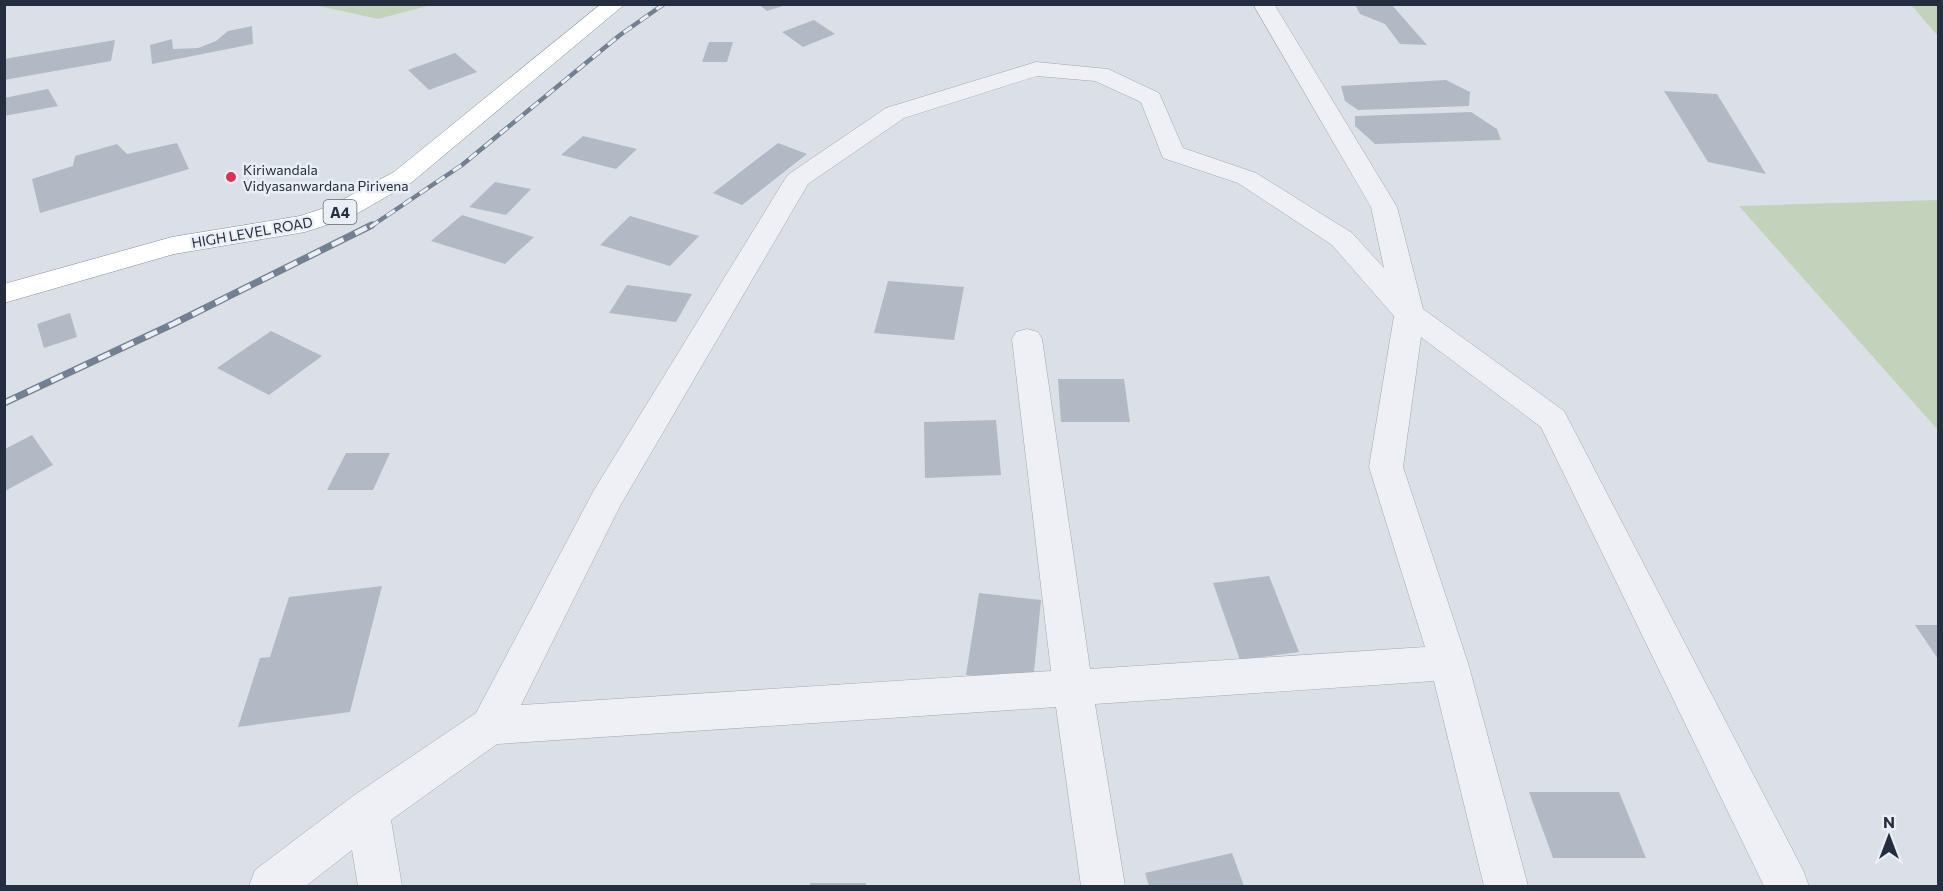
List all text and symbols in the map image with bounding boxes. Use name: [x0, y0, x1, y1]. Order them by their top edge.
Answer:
place label: Kiriwandala Vidyasanwardana Pirivena: [243, 161, 409, 194]
marker: Kiriwandala Vidyasanwardana Pirivena: [224, 170, 238, 184]
road number: A4: [324, 200, 356, 224]
street label: HIGH LEVEL ROAD: [190, 213, 314, 251]
north arrow: [1859, 807, 1919, 867]
text: N: [1883, 812, 1895, 831]

